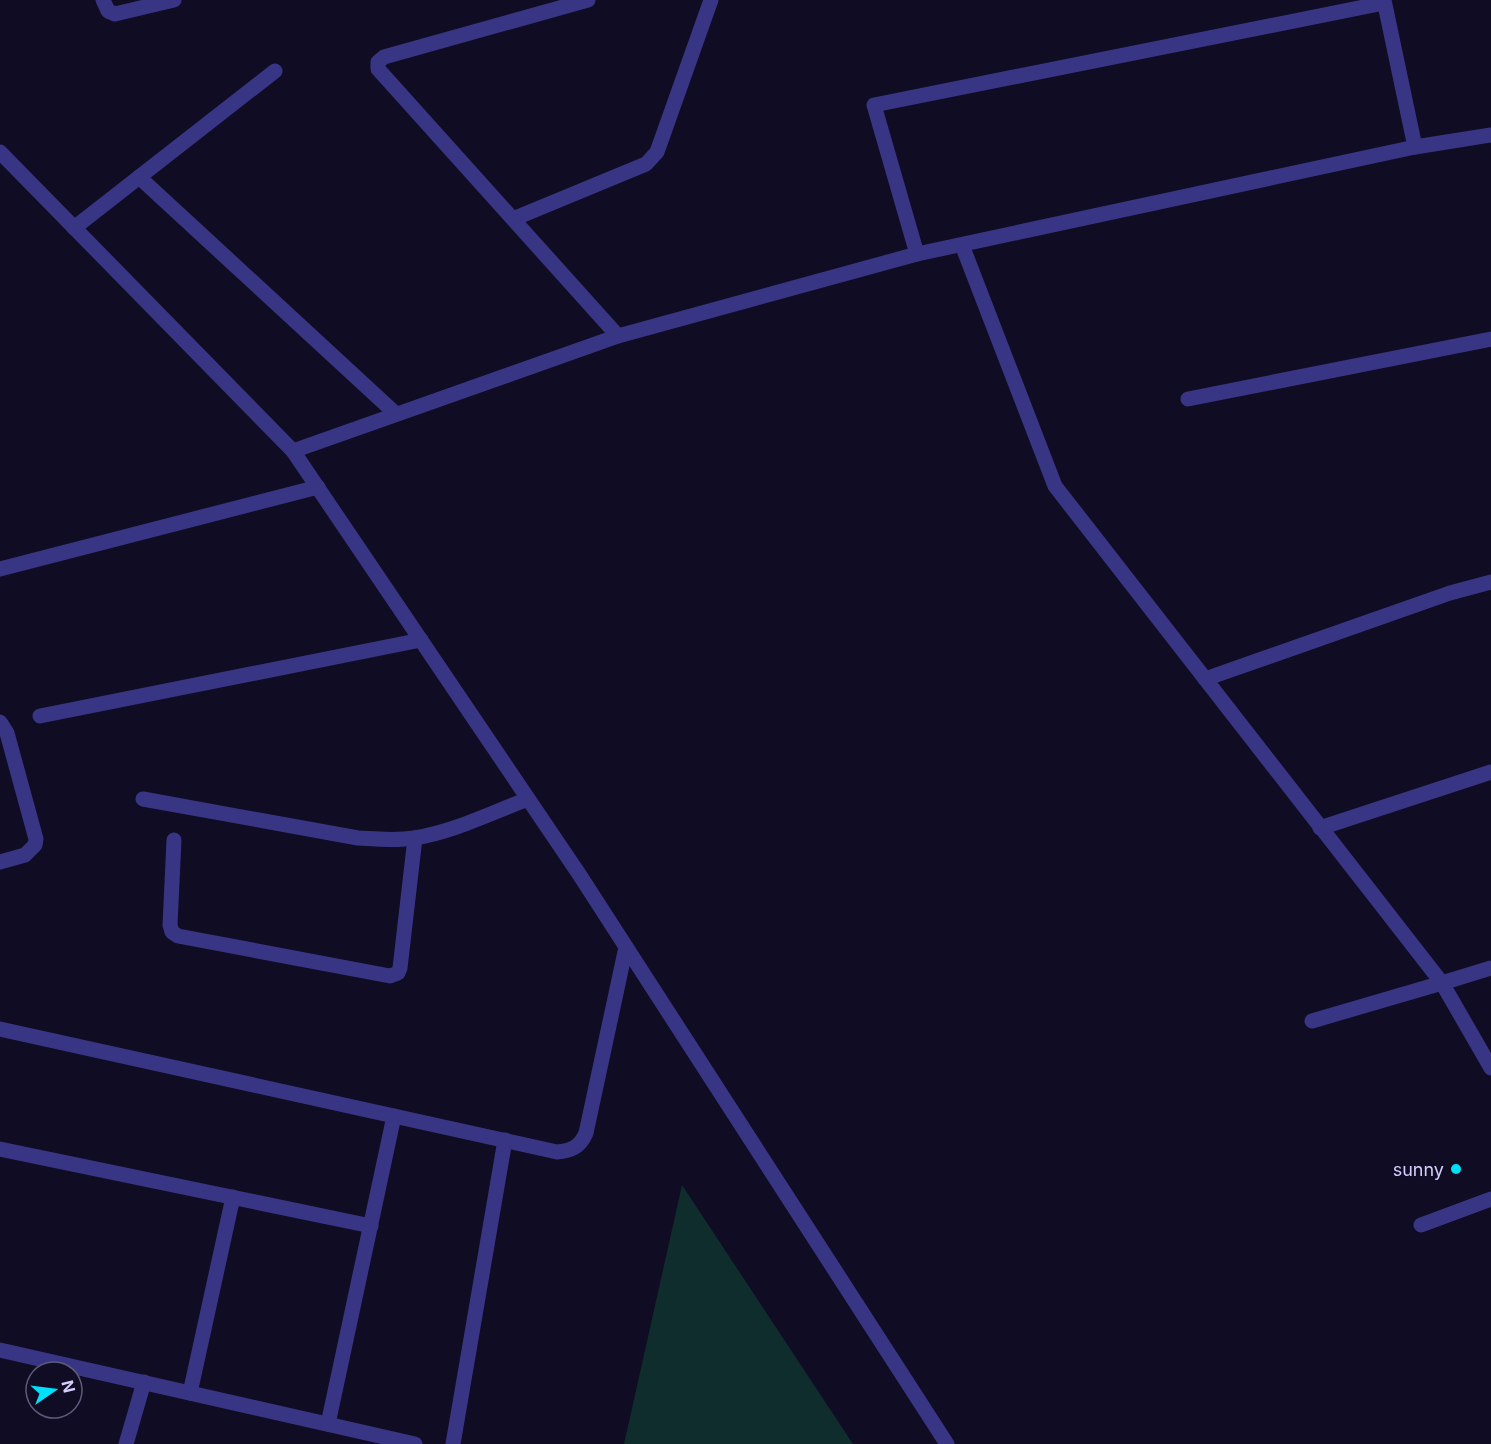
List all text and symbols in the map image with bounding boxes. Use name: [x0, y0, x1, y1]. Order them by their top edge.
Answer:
place label: sunny: [1393, 1159, 1444, 1180]
marker: sunny: [1449, 1162, 1463, 1176]
north arrow: [24, 1360, 84, 1420]
text: N: [57, 1378, 80, 1395]

